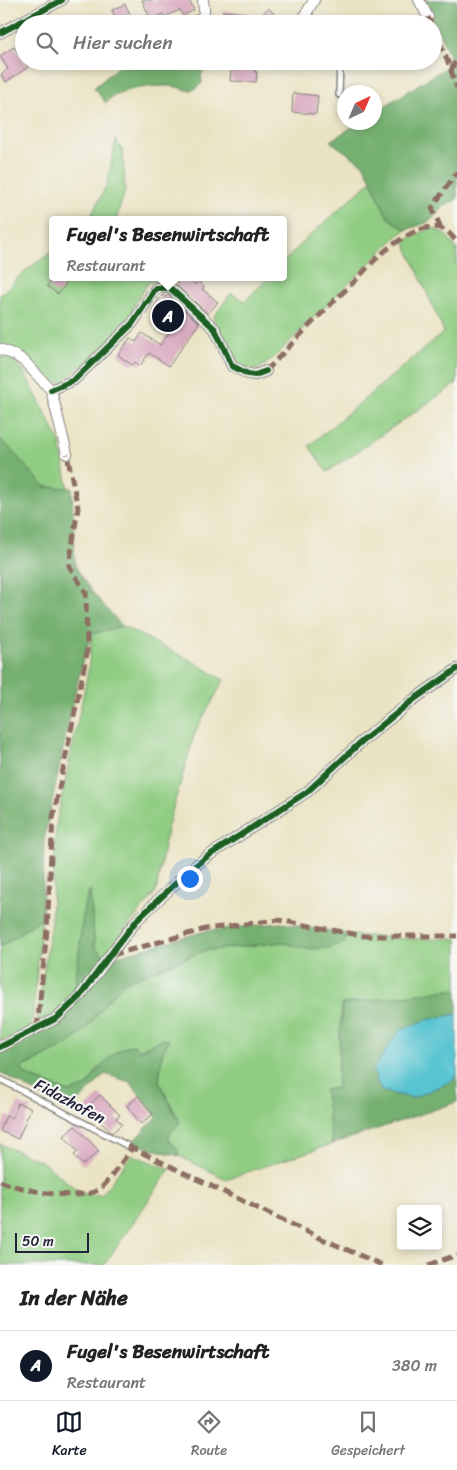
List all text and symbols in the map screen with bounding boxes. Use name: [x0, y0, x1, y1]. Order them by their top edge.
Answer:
search box: [15, 15, 442, 70]
text: Hier suchen: [73, 26, 173, 59]
icon: search: [33, 29, 61, 57]
north arrow: [337, 85, 382, 130]
popup: [49, 216, 287, 281]
text: Fugel's Besenwirtschaft: [67, 218, 269, 251]
text: Restaurant: [67, 251, 146, 280]
pin: A: [152, 297, 184, 335]
your location: [177, 866, 203, 892]
street label: Fidazhofen: [29, 1070, 111, 1132]
map controls: [397, 1205, 442, 1250]
button: layers: [397, 1205, 442, 1250]
text: 50 m: [22, 1229, 54, 1254]
scale bar: [15, 1230, 89, 1253]
text: In der Nähe: [20, 1279, 128, 1317]
text: Fugel's Besenwirtschaft: [67, 1335, 269, 1368]
text: A: [31, 1351, 41, 1380]
text: 380 m: [392, 1351, 437, 1380]
text: Restaurant: [67, 1368, 146, 1397]
tab: Karte: [52, 1408, 87, 1463]
tab: Route: [191, 1408, 227, 1463]
tab: Gespeichert: [331, 1408, 405, 1463]

